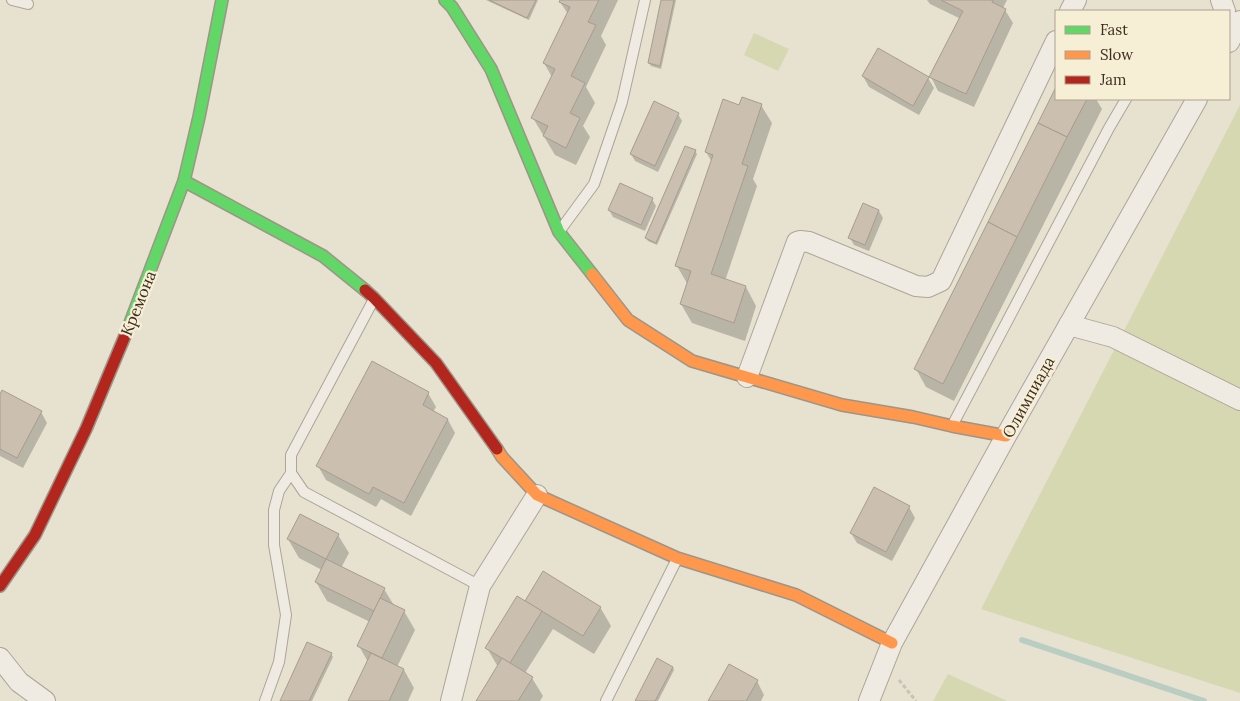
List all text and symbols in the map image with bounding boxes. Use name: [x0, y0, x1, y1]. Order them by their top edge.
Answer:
legend: [1055, 10, 1230, 100]
text: Fast: [1100, 20, 1128, 39]
text: Slow: [1100, 45, 1133, 64]
text: Jam: [1099, 70, 1127, 89]
street label: Кремона: [116, 267, 160, 339]
street label: Олимпиада: [997, 353, 1059, 441]

